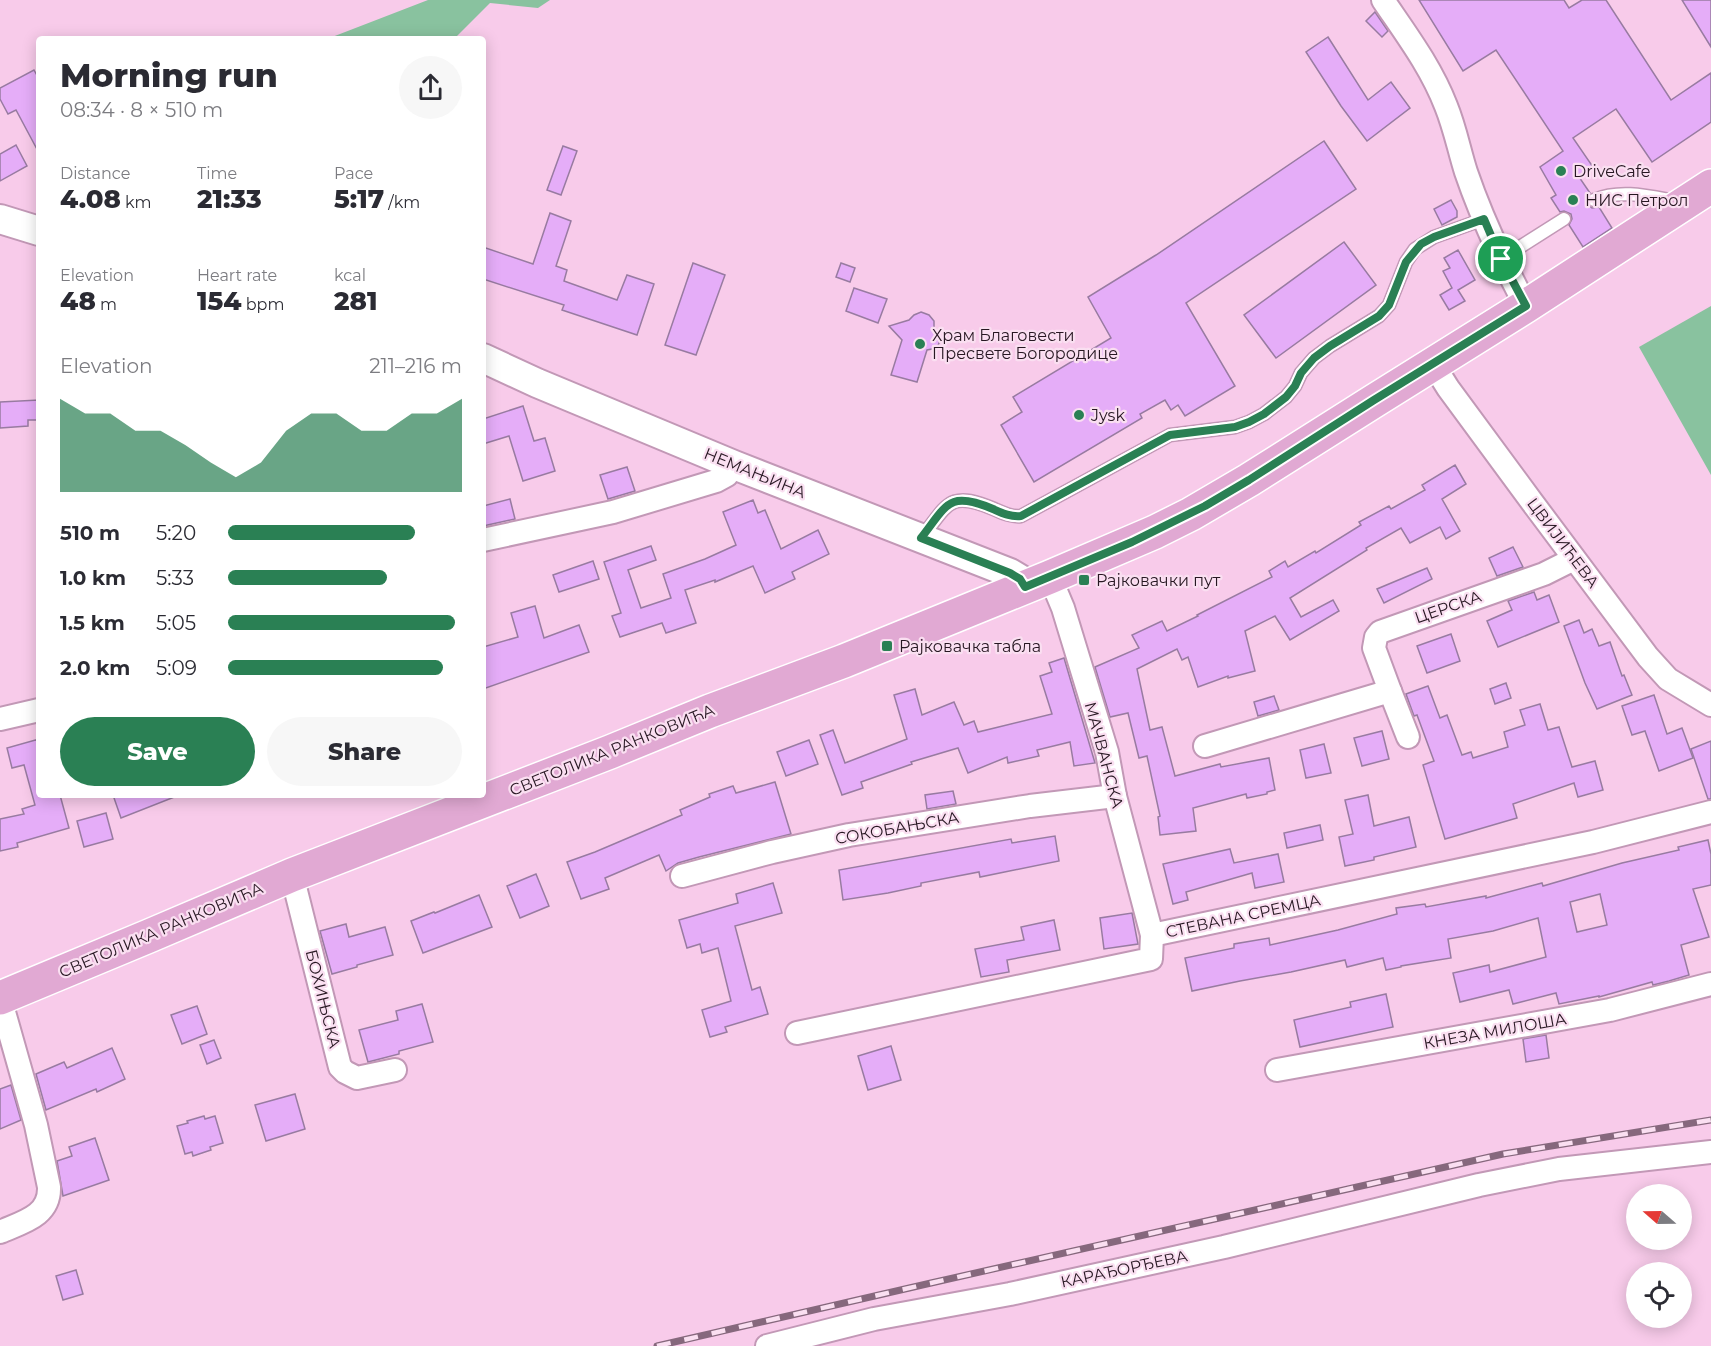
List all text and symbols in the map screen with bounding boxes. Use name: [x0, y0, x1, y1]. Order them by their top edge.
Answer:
text: Morning run: [60, 55, 278, 95]
button: share: [399, 56, 462, 119]
text: 08:34 · 8 × 510 m: [60, 98, 223, 122]
place label: DriveCafe: [1573, 162, 1651, 181]
text: Distance: [60, 164, 130, 183]
text: Time: [197, 164, 237, 183]
text: Pace: [334, 164, 373, 183]
marker: DriveCafe: [1554, 164, 1568, 178]
text: 4.08: [60, 183, 121, 215]
text: 21:33: [197, 183, 262, 215]
text: 5:17: [334, 183, 384, 215]
place label: НИС Петрол: [1585, 191, 1688, 210]
text: km: [121, 193, 152, 212]
text: /km: [384, 193, 420, 212]
marker: НИС Петрол: [1566, 193, 1580, 207]
pin: [1475, 233, 1526, 284]
icon: arrive: [1484, 242, 1517, 275]
text: Elevation: [60, 266, 134, 285]
text: Heart rate: [197, 266, 277, 285]
text: kcal: [334, 266, 366, 285]
text: 48: [60, 285, 96, 317]
text: 154: [197, 285, 242, 317]
text: 281: [334, 285, 378, 317]
text: m: [96, 295, 117, 314]
text: bpm: [242, 295, 284, 314]
place label: Храм Благовести Пресвете Богородице: [932, 326, 1118, 363]
marker: Храм Благовести Пресвете Богородице: [913, 337, 927, 351]
text: Elevation: [60, 354, 152, 378]
text: 211–216 m: [369, 354, 462, 378]
place label: Jysk: [1090, 406, 1125, 425]
marker: Jysk: [1072, 408, 1086, 422]
street label: НЕМАЊИНА: [701, 444, 809, 502]
street label: ЦВИЈИЋЕВА: [1523, 494, 1603, 592]
text: 510 m: [60, 521, 120, 545]
text: 5:20: [156, 521, 196, 545]
text: 1.0 km: [60, 566, 126, 590]
text: 5:33: [156, 566, 194, 590]
place label: Рајковачки пут: [1096, 571, 1221, 590]
marker: Рајковачки пут: [1077, 573, 1091, 587]
street label: ЦЕРСКА: [1412, 587, 1484, 627]
text: 1.5 km: [60, 611, 125, 635]
text: 5:05: [156, 611, 196, 635]
place label: Рајковачка табла: [899, 637, 1041, 656]
marker: Рајковачка табла: [880, 639, 894, 653]
text: 2.0 km: [60, 656, 130, 680]
text: 5:09: [156, 656, 197, 680]
street label: СВЕТОЛИКА РАНКОВИЋА: [507, 700, 717, 800]
street label: МАЧВАНСКА: [1081, 700, 1127, 810]
button: Save: [60, 717, 255, 786]
button: Share: [267, 717, 462, 786]
street label: СОКОБАЊСКА: [834, 808, 961, 848]
street label: СВЕТОЛИКА РАНКОВИЋА: [56, 878, 266, 982]
street label: СТЕВАНА СРЕМЦА: [1164, 890, 1322, 942]
street label: БОХИЊСКА: [302, 948, 344, 1050]
street label: КНЕЗА МИЛОША: [1422, 1009, 1568, 1053]
north arrow: [1626, 1184, 1692, 1250]
map controls: [1626, 1184, 1692, 1328]
street label: КАРАЂОРЂЕВА: [1059, 1246, 1189, 1292]
button: locate: [1626, 1262, 1692, 1328]

